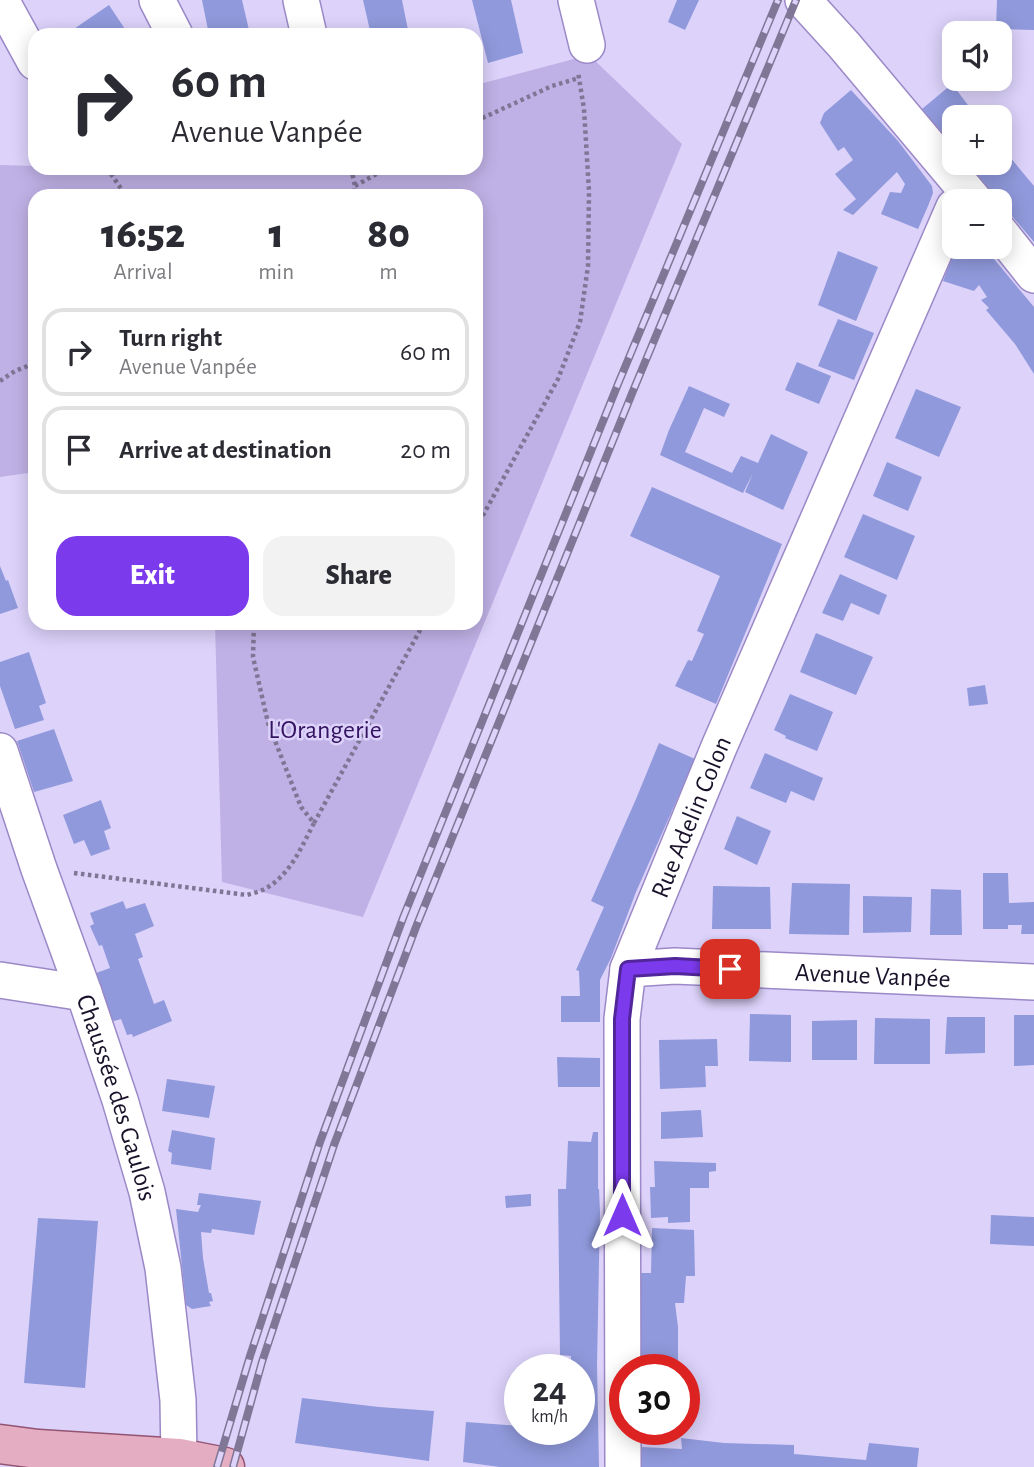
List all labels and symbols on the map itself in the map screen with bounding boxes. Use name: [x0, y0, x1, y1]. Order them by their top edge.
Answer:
park label: L'Orangerie: [268, 717, 382, 743]
street label: Rue Adelin Colon: [647, 732, 736, 902]
pin: [700, 939, 760, 999]
street label: Avenue Vanpée: [794, 959, 951, 992]
street label: Chaussée des Gaulois: [71, 991, 161, 1203]
position arrow: [585, 1178, 659, 1252]
speed limit sign: 30: [609, 1354, 700, 1445]

